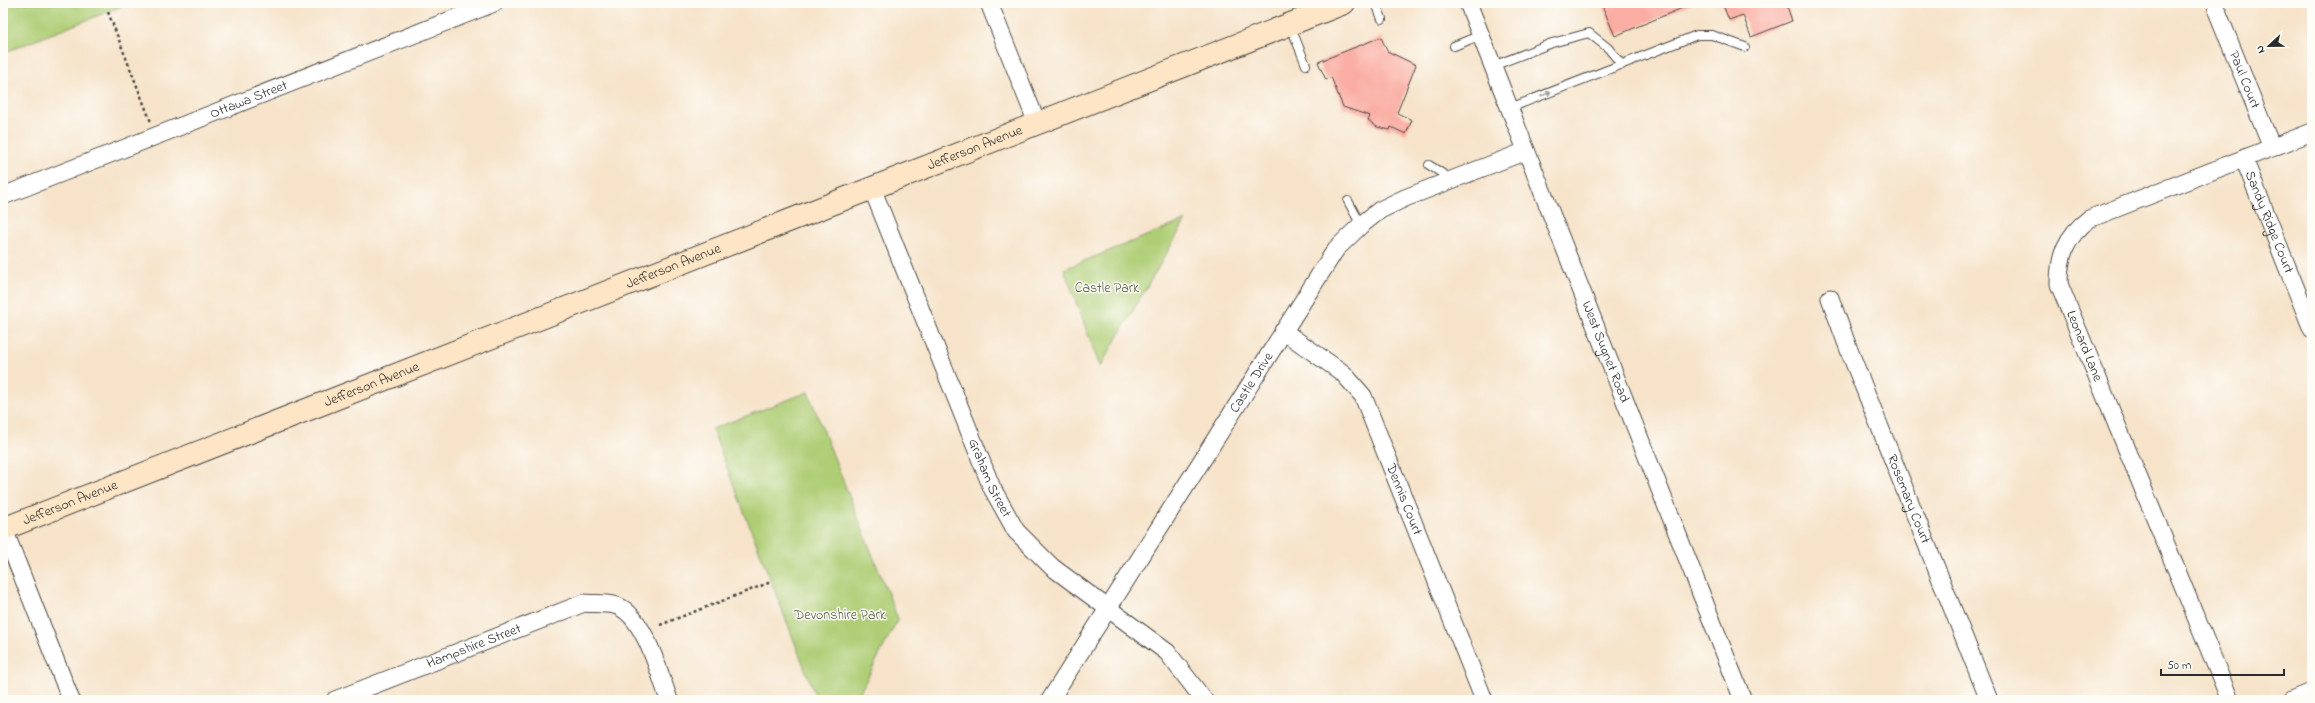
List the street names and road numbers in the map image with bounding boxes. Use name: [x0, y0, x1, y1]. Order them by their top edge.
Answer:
street label: Paul Court: [2224, 48, 2266, 112]
street label: Ottawa Street: [207, 75, 291, 124]
street label: Jefferson Avenue: [924, 119, 1026, 176]
street label: Sandy Ridge Court: [2239, 168, 2299, 277]
street label: Jefferson Avenue: [623, 238, 725, 294]
street label: West Sugnet Road: [1576, 298, 1635, 406]
street label: Leonard Lane: [2060, 307, 2108, 385]
street label: Castle Drive: [1224, 347, 1279, 417]
street label: Jefferson Avenue: [321, 356, 423, 413]
street label: Graham Street: [963, 435, 1017, 521]
street label: Rosemary Court: [1881, 451, 1936, 547]
street label: Dennis Court: [1380, 459, 1428, 539]
street label: Jefferson Avenue: [19, 474, 121, 531]
street label: Hampshire Street: [423, 618, 525, 674]

